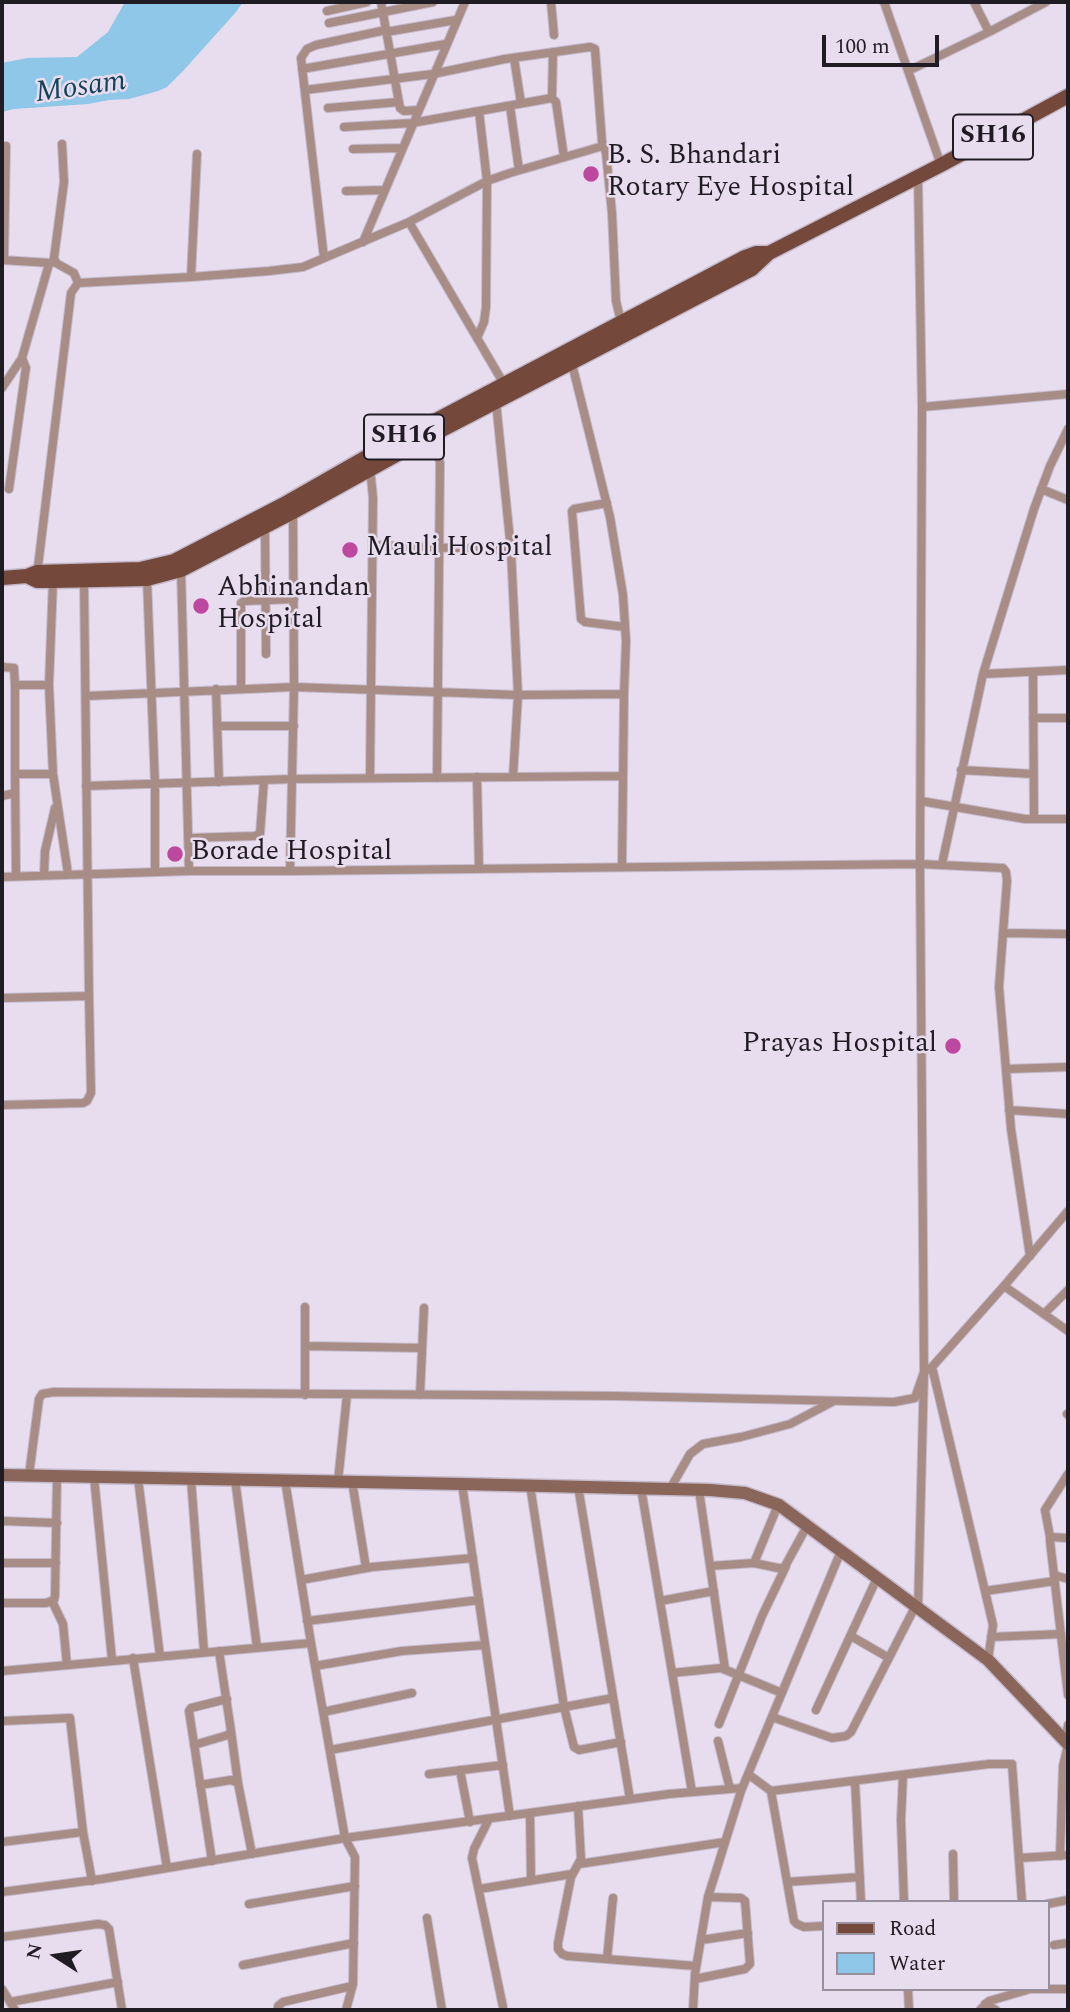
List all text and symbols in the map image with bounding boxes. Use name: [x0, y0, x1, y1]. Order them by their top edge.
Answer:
scale bar: [825, 21, 942, 65]
text: 100 m: [835, 31, 890, 63]
water label: Mosam: [33, 65, 129, 113]
road number: SH16: [953, 114, 1033, 160]
place label: B. S. Bhandari Rotary Eye Hospital: [607, 141, 854, 207]
marker: B. S. Bhandari Rotary Eye Hospital: [581, 164, 601, 184]
road number: SH16: [364, 414, 444, 460]
place label: Mauli Hospital: [366, 533, 552, 567]
marker: Mauli Hospital: [340, 540, 360, 560]
place label: Abhinandan Hospital: [217, 573, 370, 639]
marker: Abhinandan Hospital: [191, 596, 211, 616]
place label: Borade Hospital: [191, 837, 392, 871]
marker: Borade Hospital: [165, 844, 185, 864]
place label: Prayas Hospital: [742, 1029, 937, 1063]
marker: Prayas Hospital: [943, 1036, 963, 1056]
legend: [822, 1900, 1049, 1991]
text: Road: [889, 1913, 936, 1945]
north arrow: [21, 1921, 91, 1991]
text: N: [19, 1941, 51, 1962]
text: Water: [889, 1948, 945, 1980]

